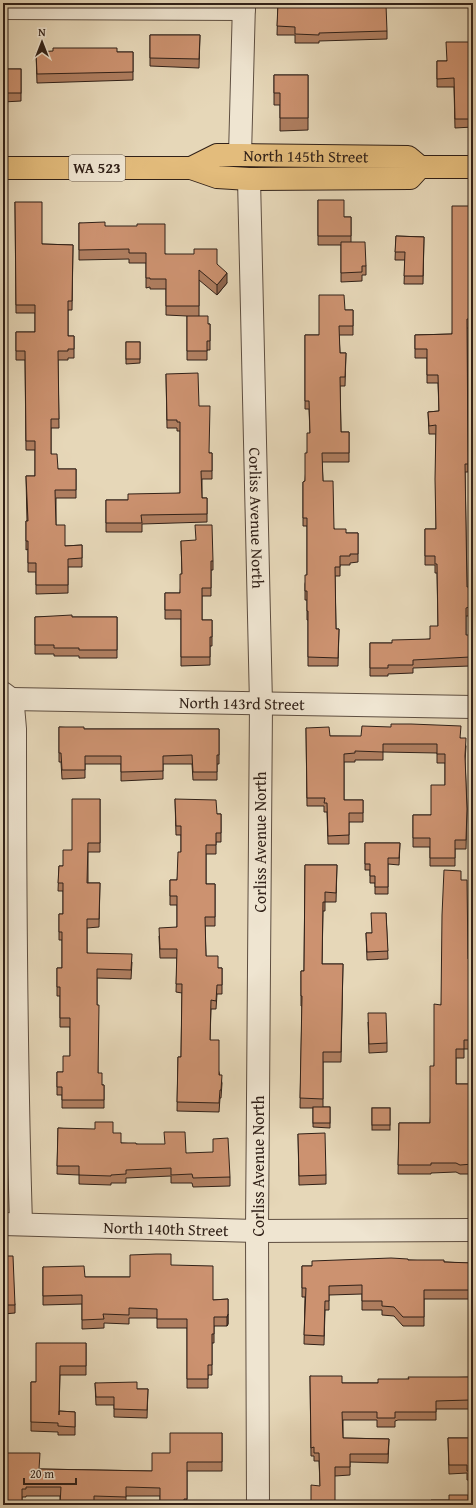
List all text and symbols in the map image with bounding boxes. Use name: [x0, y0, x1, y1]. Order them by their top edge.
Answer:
north arrow: [22, 22, 62, 62]
text: N: [38, 24, 46, 40]
street label: North 145th Street: [243, 143, 369, 169]
road number: WA 523: [69, 155, 125, 181]
street label: Corliss Avenue North: [243, 447, 270, 589]
street label: North 143rd Street: [179, 690, 305, 716]
street label: Corliss Avenue North: [248, 771, 272, 913]
street label: Corliss Avenue North: [246, 1095, 270, 1237]
street label: North 140th Street: [103, 1215, 229, 1242]
scale bar: [24, 1460, 76, 1486]
text: 20 m: [30, 1465, 54, 1482]

